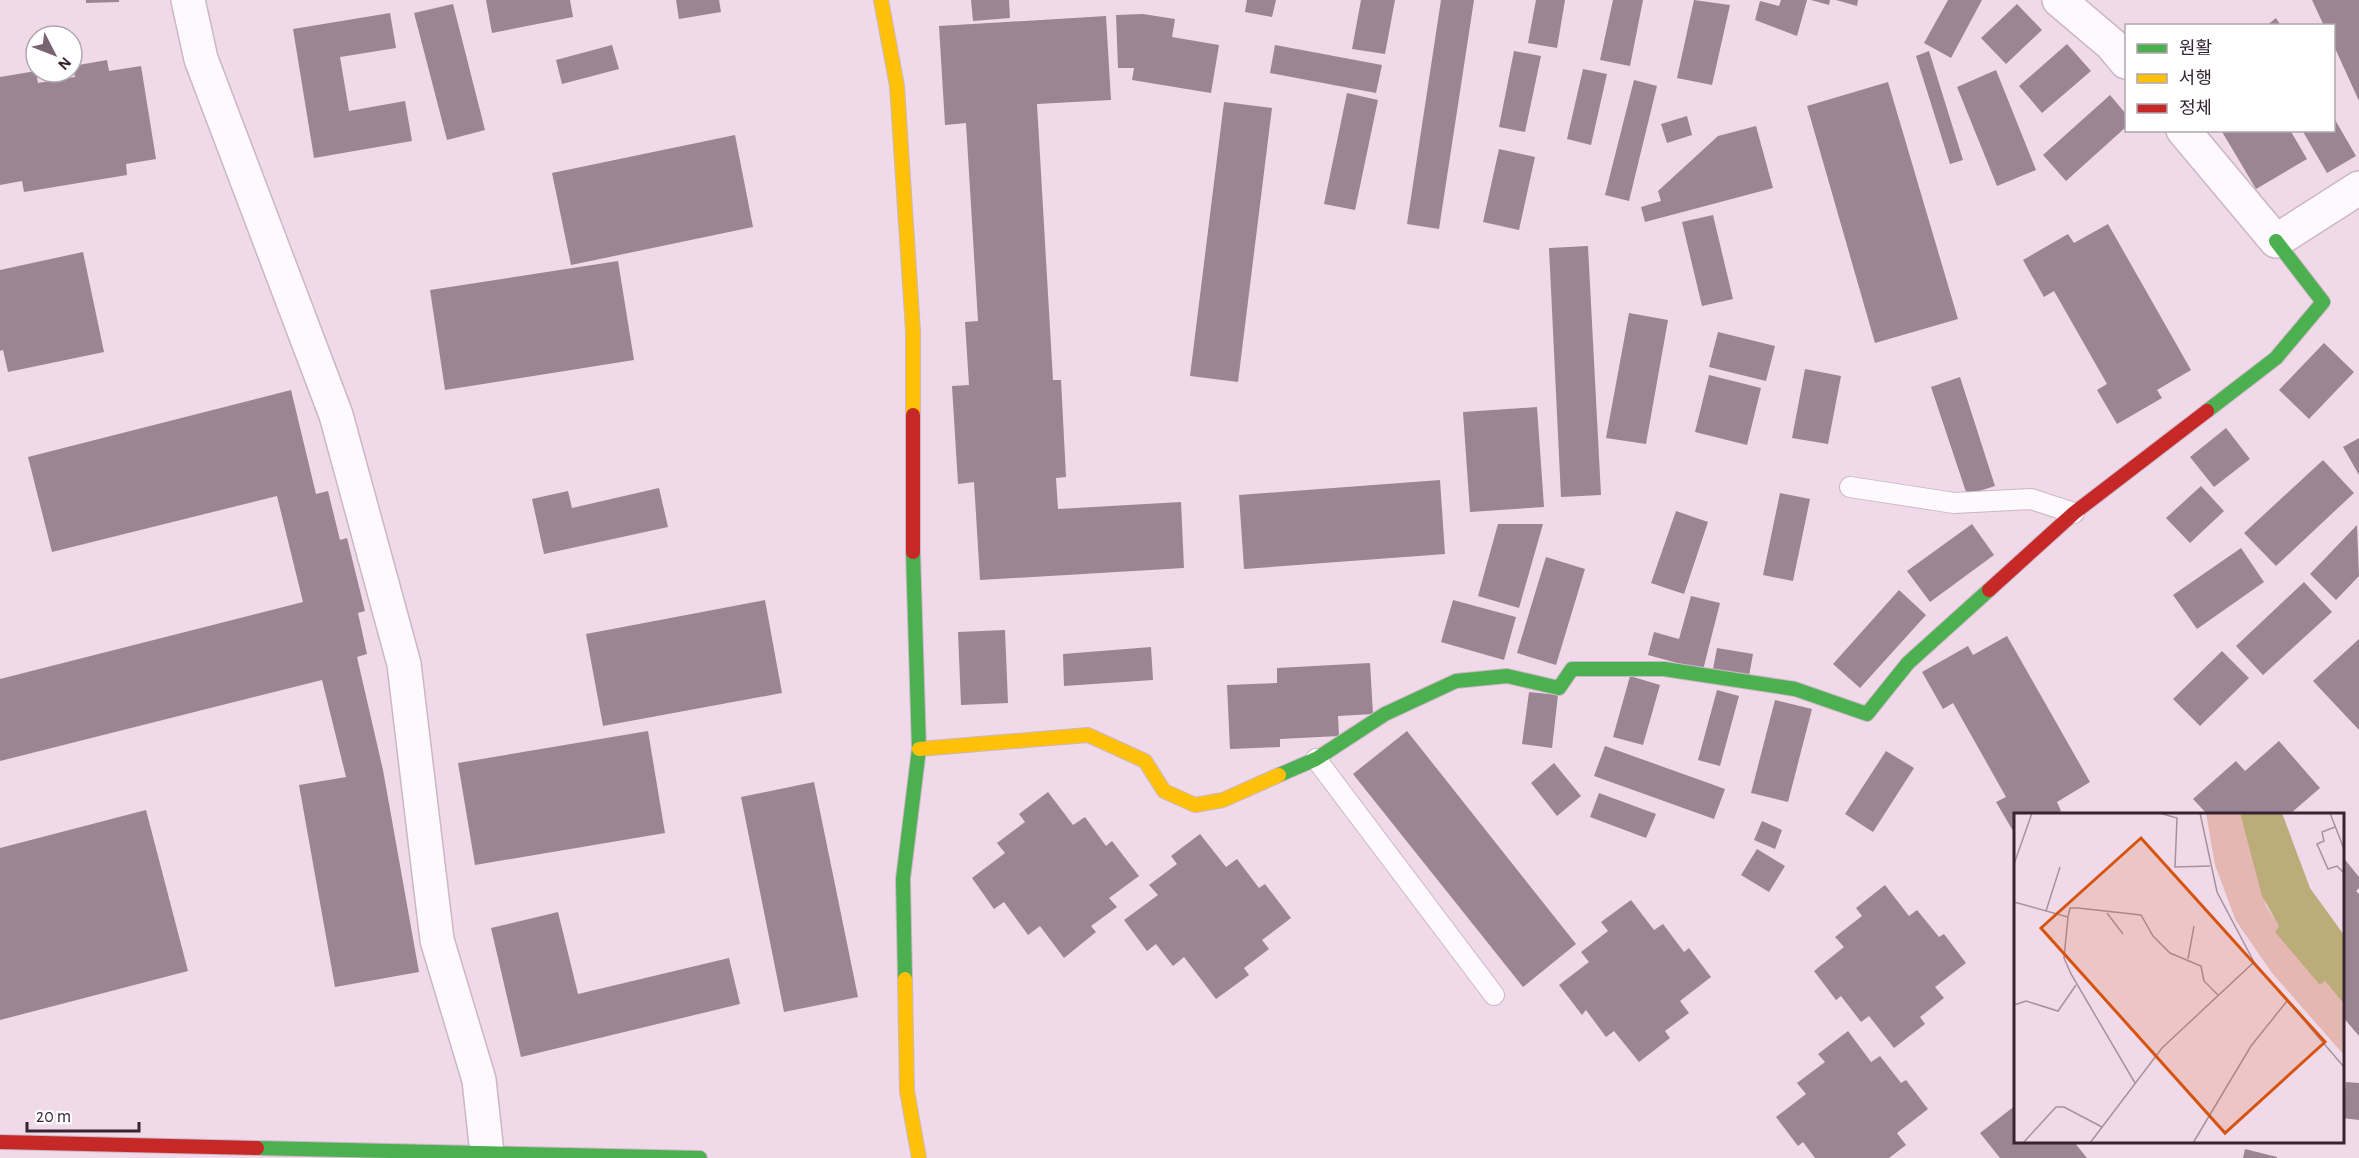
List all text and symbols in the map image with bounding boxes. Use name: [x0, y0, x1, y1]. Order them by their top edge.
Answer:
north arrow: [24, 24, 84, 84]
legend: [2125, 24, 2335, 132]
text: 원활: [2179, 38, 2212, 58]
text: N: [55, 54, 74, 73]
text: 서행: [2179, 69, 2212, 88]
text: 정체: [2179, 98, 2212, 118]
inset map: [2014, 813, 2344, 1143]
scale bar: [27, 1095, 140, 1133]
text: 20 m: [36, 1108, 71, 1126]

